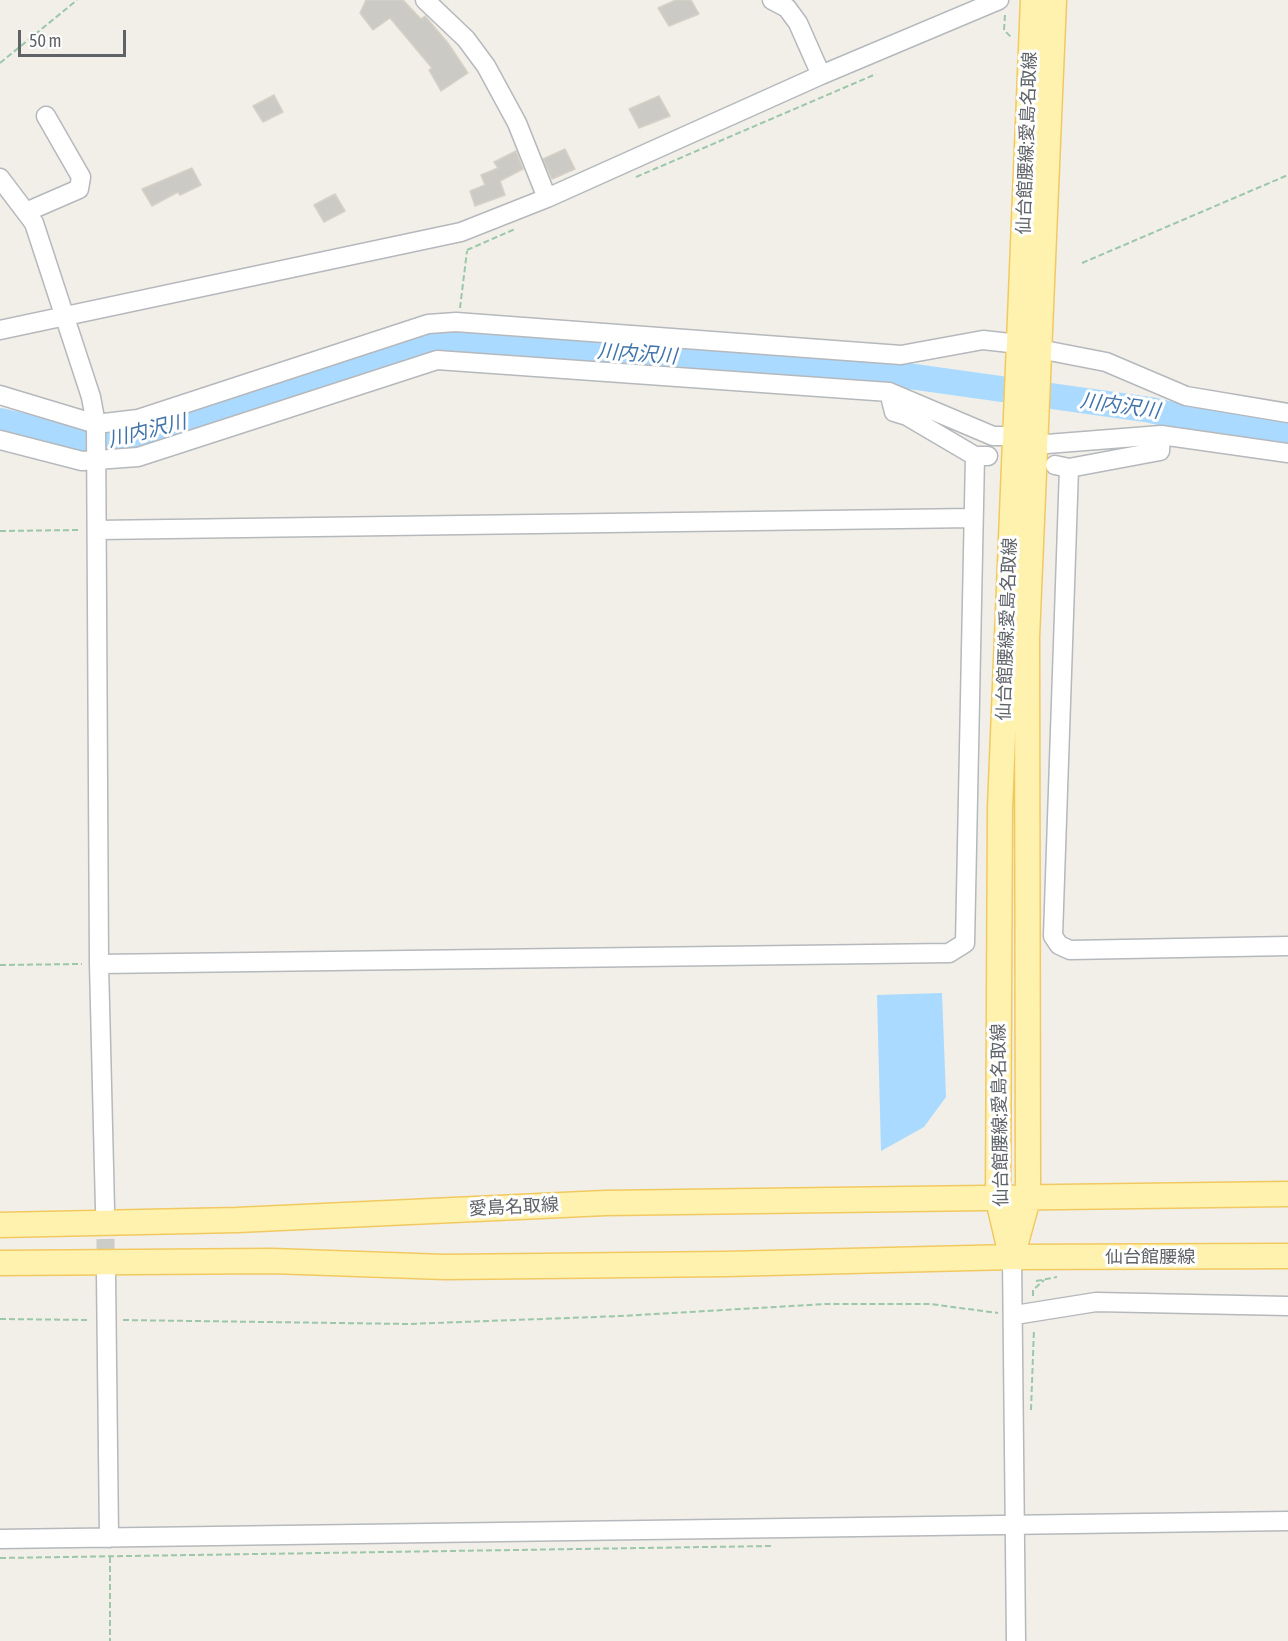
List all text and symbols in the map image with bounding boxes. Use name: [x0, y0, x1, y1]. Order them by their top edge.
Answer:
scale bar: [21, 18, 129, 56]
text: 50 m: [29, 30, 61, 51]
street label: 仙台館腰線;愛島名取線: [1013, 51, 1041, 235]
water label: 川内沢川: [596, 339, 678, 369]
water label: 川内沢川: [1079, 389, 1161, 423]
water label: 川内沢川: [105, 410, 189, 452]
street label: 仙台館腰線;愛島名取線: [993, 537, 1021, 721]
street label: 仙台館腰線;愛島名取線: [988, 1023, 1012, 1207]
street label: 愛島名取線: [468, 1194, 560, 1220]
street label: 仙台館腰線: [1105, 1246, 1195, 1268]

